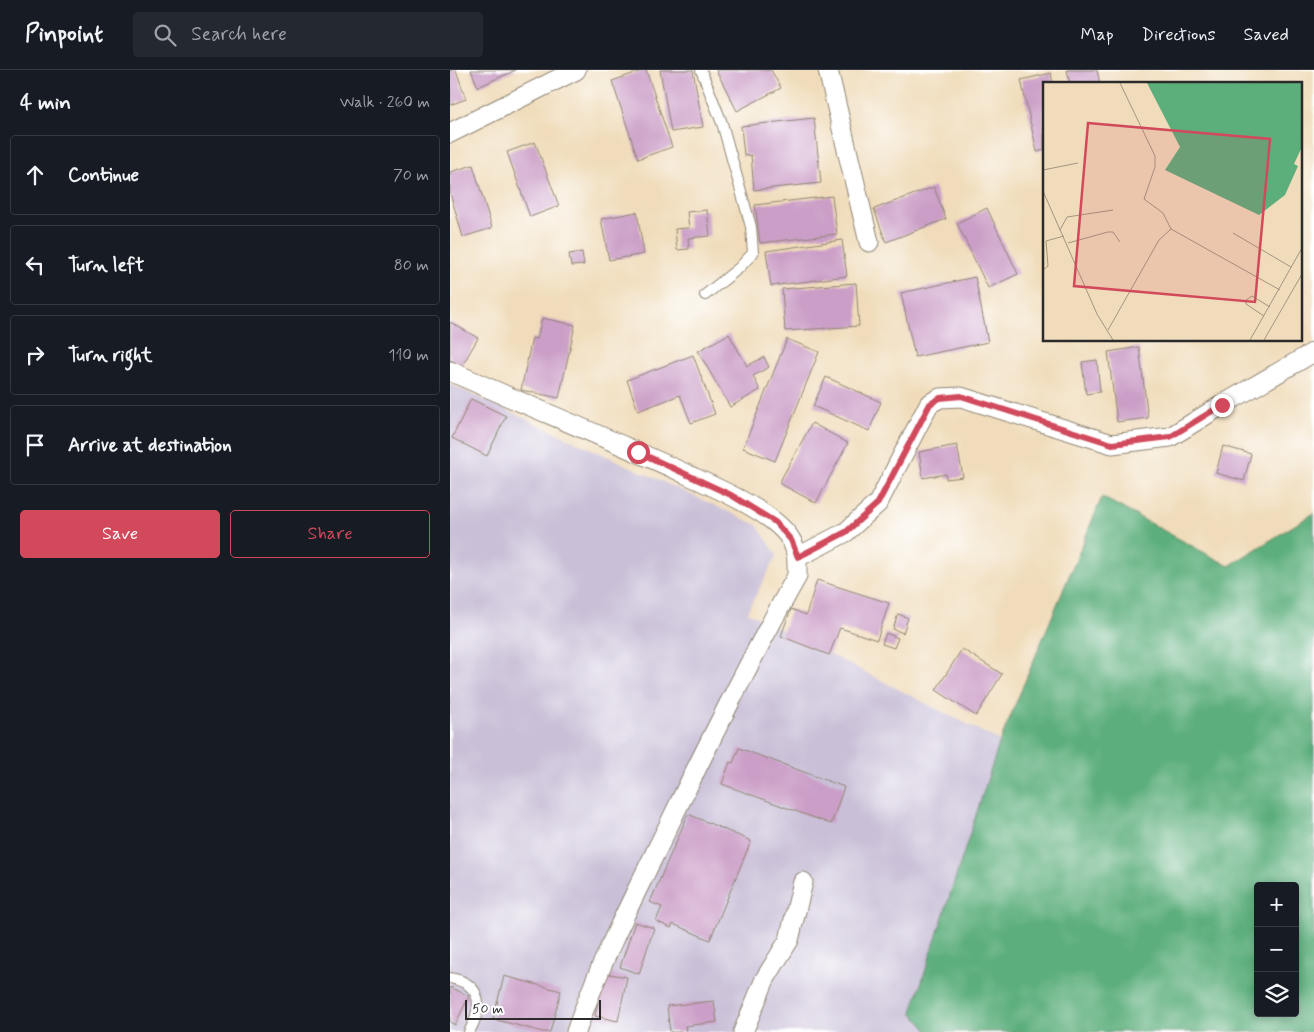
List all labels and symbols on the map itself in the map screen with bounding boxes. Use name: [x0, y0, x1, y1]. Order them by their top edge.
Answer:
inset map: [1043, 82, 1302, 341]
route end: [1211, 394, 1234, 417]
route start: [627, 441, 650, 464]
scale bar: [465, 997, 601, 1020]

